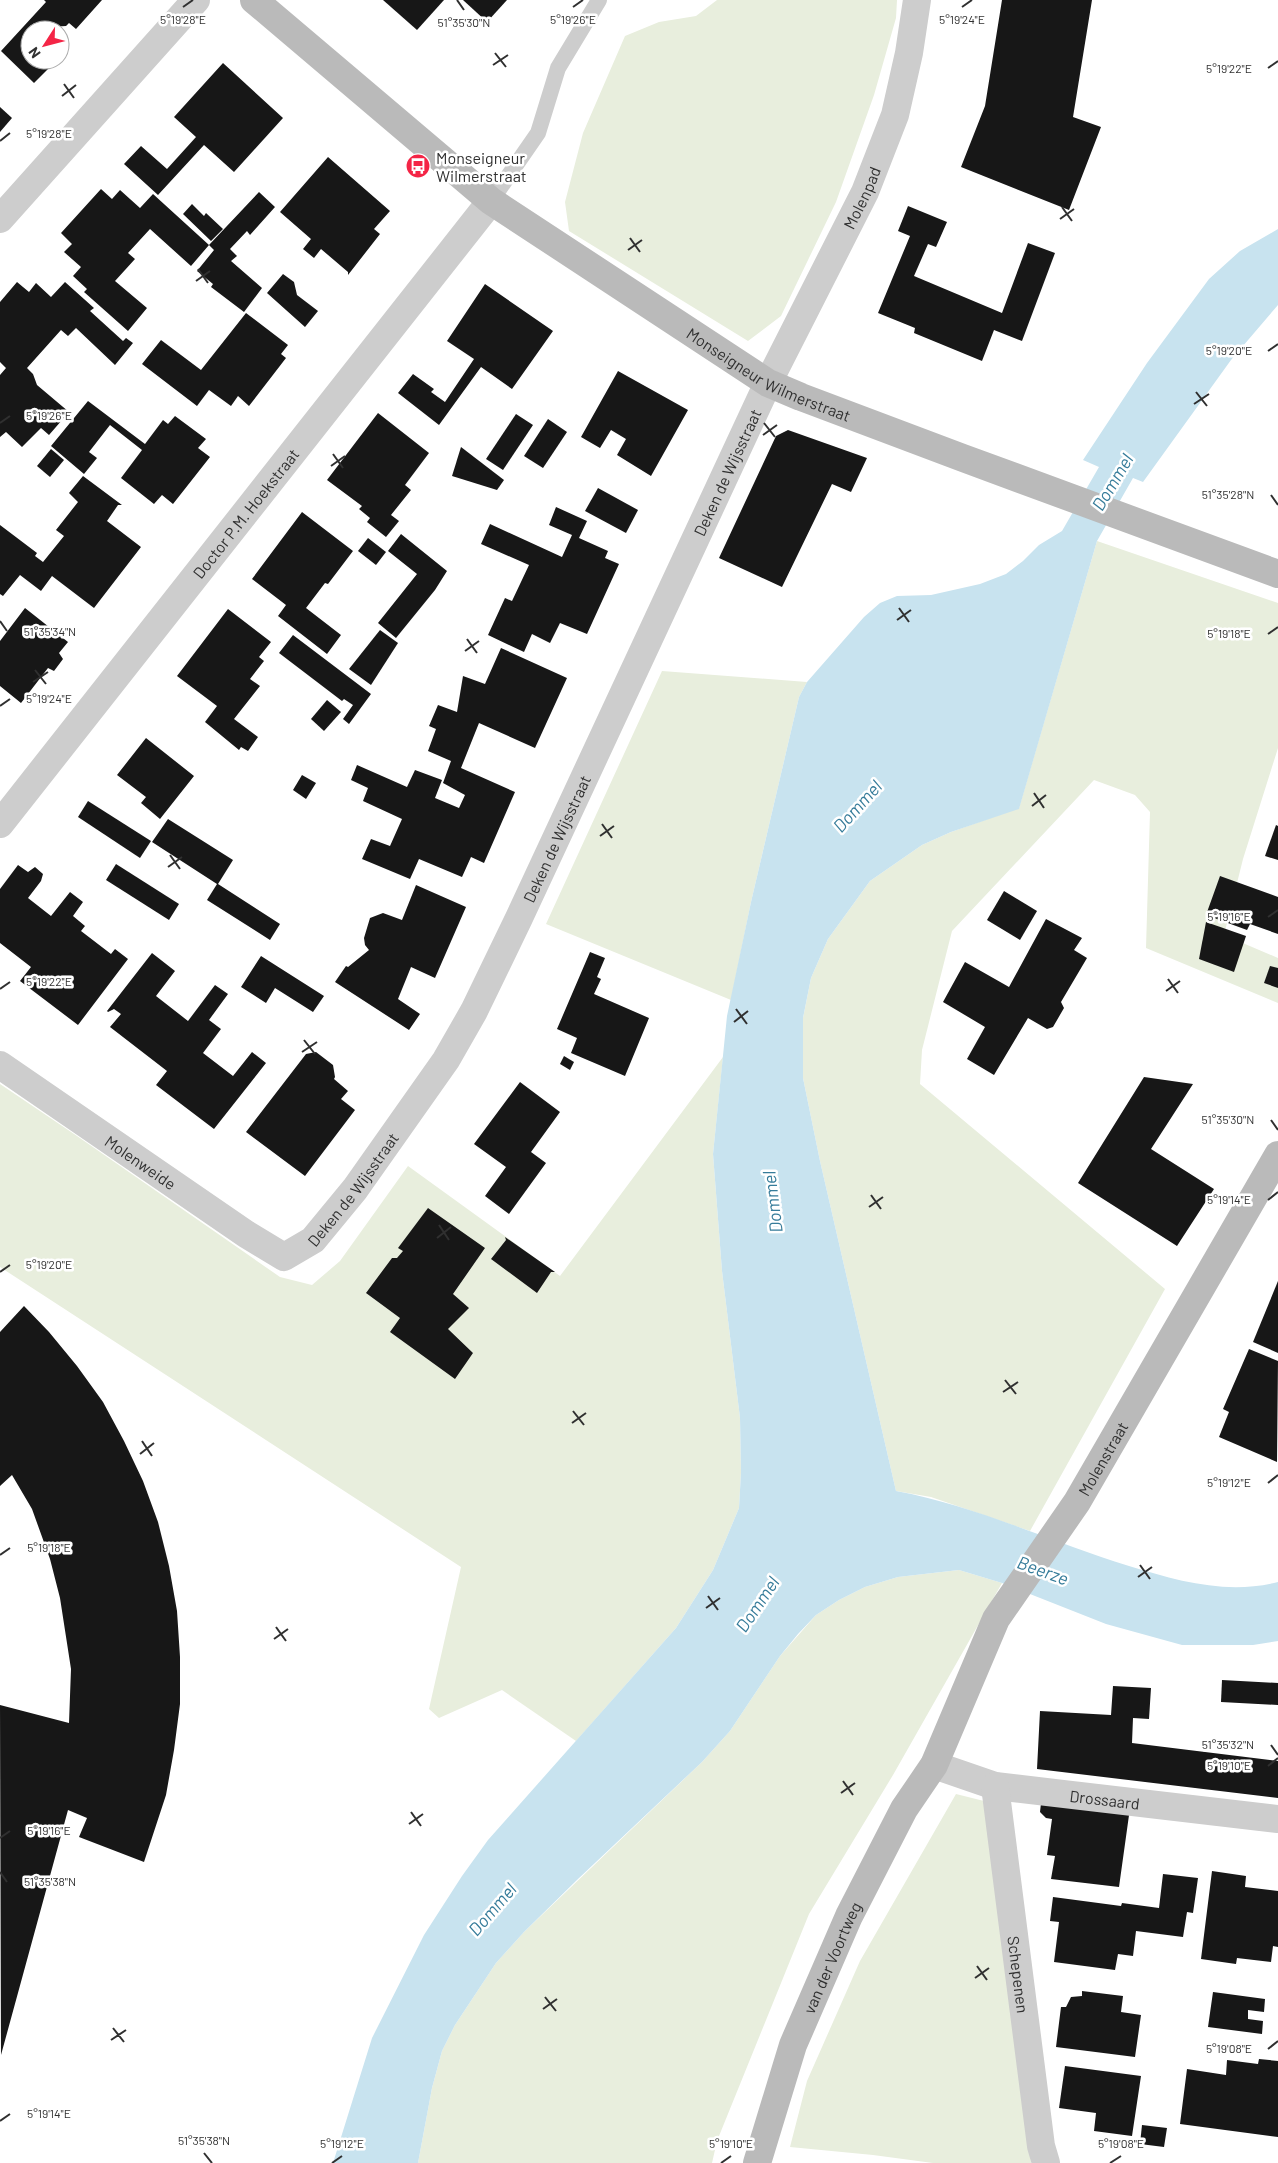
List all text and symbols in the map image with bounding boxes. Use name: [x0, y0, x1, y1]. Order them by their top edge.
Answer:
text: 5°19'28"E: [160, 12, 206, 26]
text: 5°19'26"E: [550, 12, 596, 26]
text: 5°19'24"E: [939, 12, 985, 26]
text: 51°35'30"N: [438, 15, 490, 29]
north arrow: [20, 20, 70, 70]
text: N: [24, 44, 44, 62]
text: 5°19'22"E: [1206, 61, 1252, 75]
text: 5°19'28"E: [26, 126, 72, 140]
place label: Monseigneur Wilmerstraat: [436, 148, 527, 185]
bus stop icon: Monseigneur Wilmerstraat: [405, 153, 431, 179]
street label: Molenpad: [838, 163, 884, 232]
street label: Monseigneur Wilmerstraat: [684, 323, 853, 424]
text: 5°19'20"E: [1206, 343, 1252, 357]
street label: Deken de Wijsstraat: [689, 406, 764, 539]
text: 5°19'26"E: [26, 408, 72, 422]
street label: Doctor P.M. Hoekstraat: [188, 444, 302, 582]
water label: Dommel: [1087, 450, 1137, 514]
text: 51°35'28"N: [1202, 487, 1254, 501]
text: 51°35'34"N: [24, 624, 76, 638]
text: 5°19'18"E: [1207, 626, 1251, 640]
text: 5°19'24"E: [26, 691, 72, 705]
street label: Deken de Wijsstraat: [518, 772, 594, 905]
water label: Dommel: [828, 775, 886, 837]
text: 5°19'16"E: [1207, 909, 1251, 923]
text: 5°19'22"E: [26, 974, 72, 988]
text: 51°35'30"N: [1202, 1112, 1254, 1126]
street label: Deken de Wijsstraat: [303, 1128, 402, 1250]
street label: Molenweide: [102, 1131, 180, 1193]
water label: Dommel: [757, 1170, 787, 1234]
text: 5°19'14"E: [1207, 1192, 1251, 1206]
text: 5°19'20"E: [26, 1257, 72, 1271]
street label: Molenstraat: [1073, 1418, 1131, 1499]
text: 5°19'12"E: [1207, 1475, 1251, 1489]
text: 5°19'18"E: [27, 1540, 71, 1554]
water label: Beerze: [1014, 1551, 1072, 1589]
water label: Dommel: [730, 1572, 784, 1636]
text: 51°35'32"N: [1202, 1737, 1254, 1751]
text: 5°19'10"E: [1207, 1758, 1251, 1772]
street label: Drossaard: [1069, 1785, 1141, 1812]
text: 5°19'16"E: [27, 1823, 71, 1837]
text: 51°35'38"N: [24, 1874, 76, 1888]
water label: Dommel: [463, 1878, 521, 1940]
street label: van der Voortweg: [798, 1898, 864, 2016]
street label: Schepenen: [1005, 1935, 1033, 2014]
text: 5°19'08"E: [1206, 2041, 1252, 2055]
text: 5°19'14"E: [27, 2106, 71, 2120]
text: 51°35'38"N: [178, 2133, 230, 2147]
text: 5°19'12"E: [320, 2136, 364, 2150]
text: 5°19'10"E: [709, 2136, 753, 2150]
text: 5°19'08"E: [1098, 2136, 1144, 2150]

